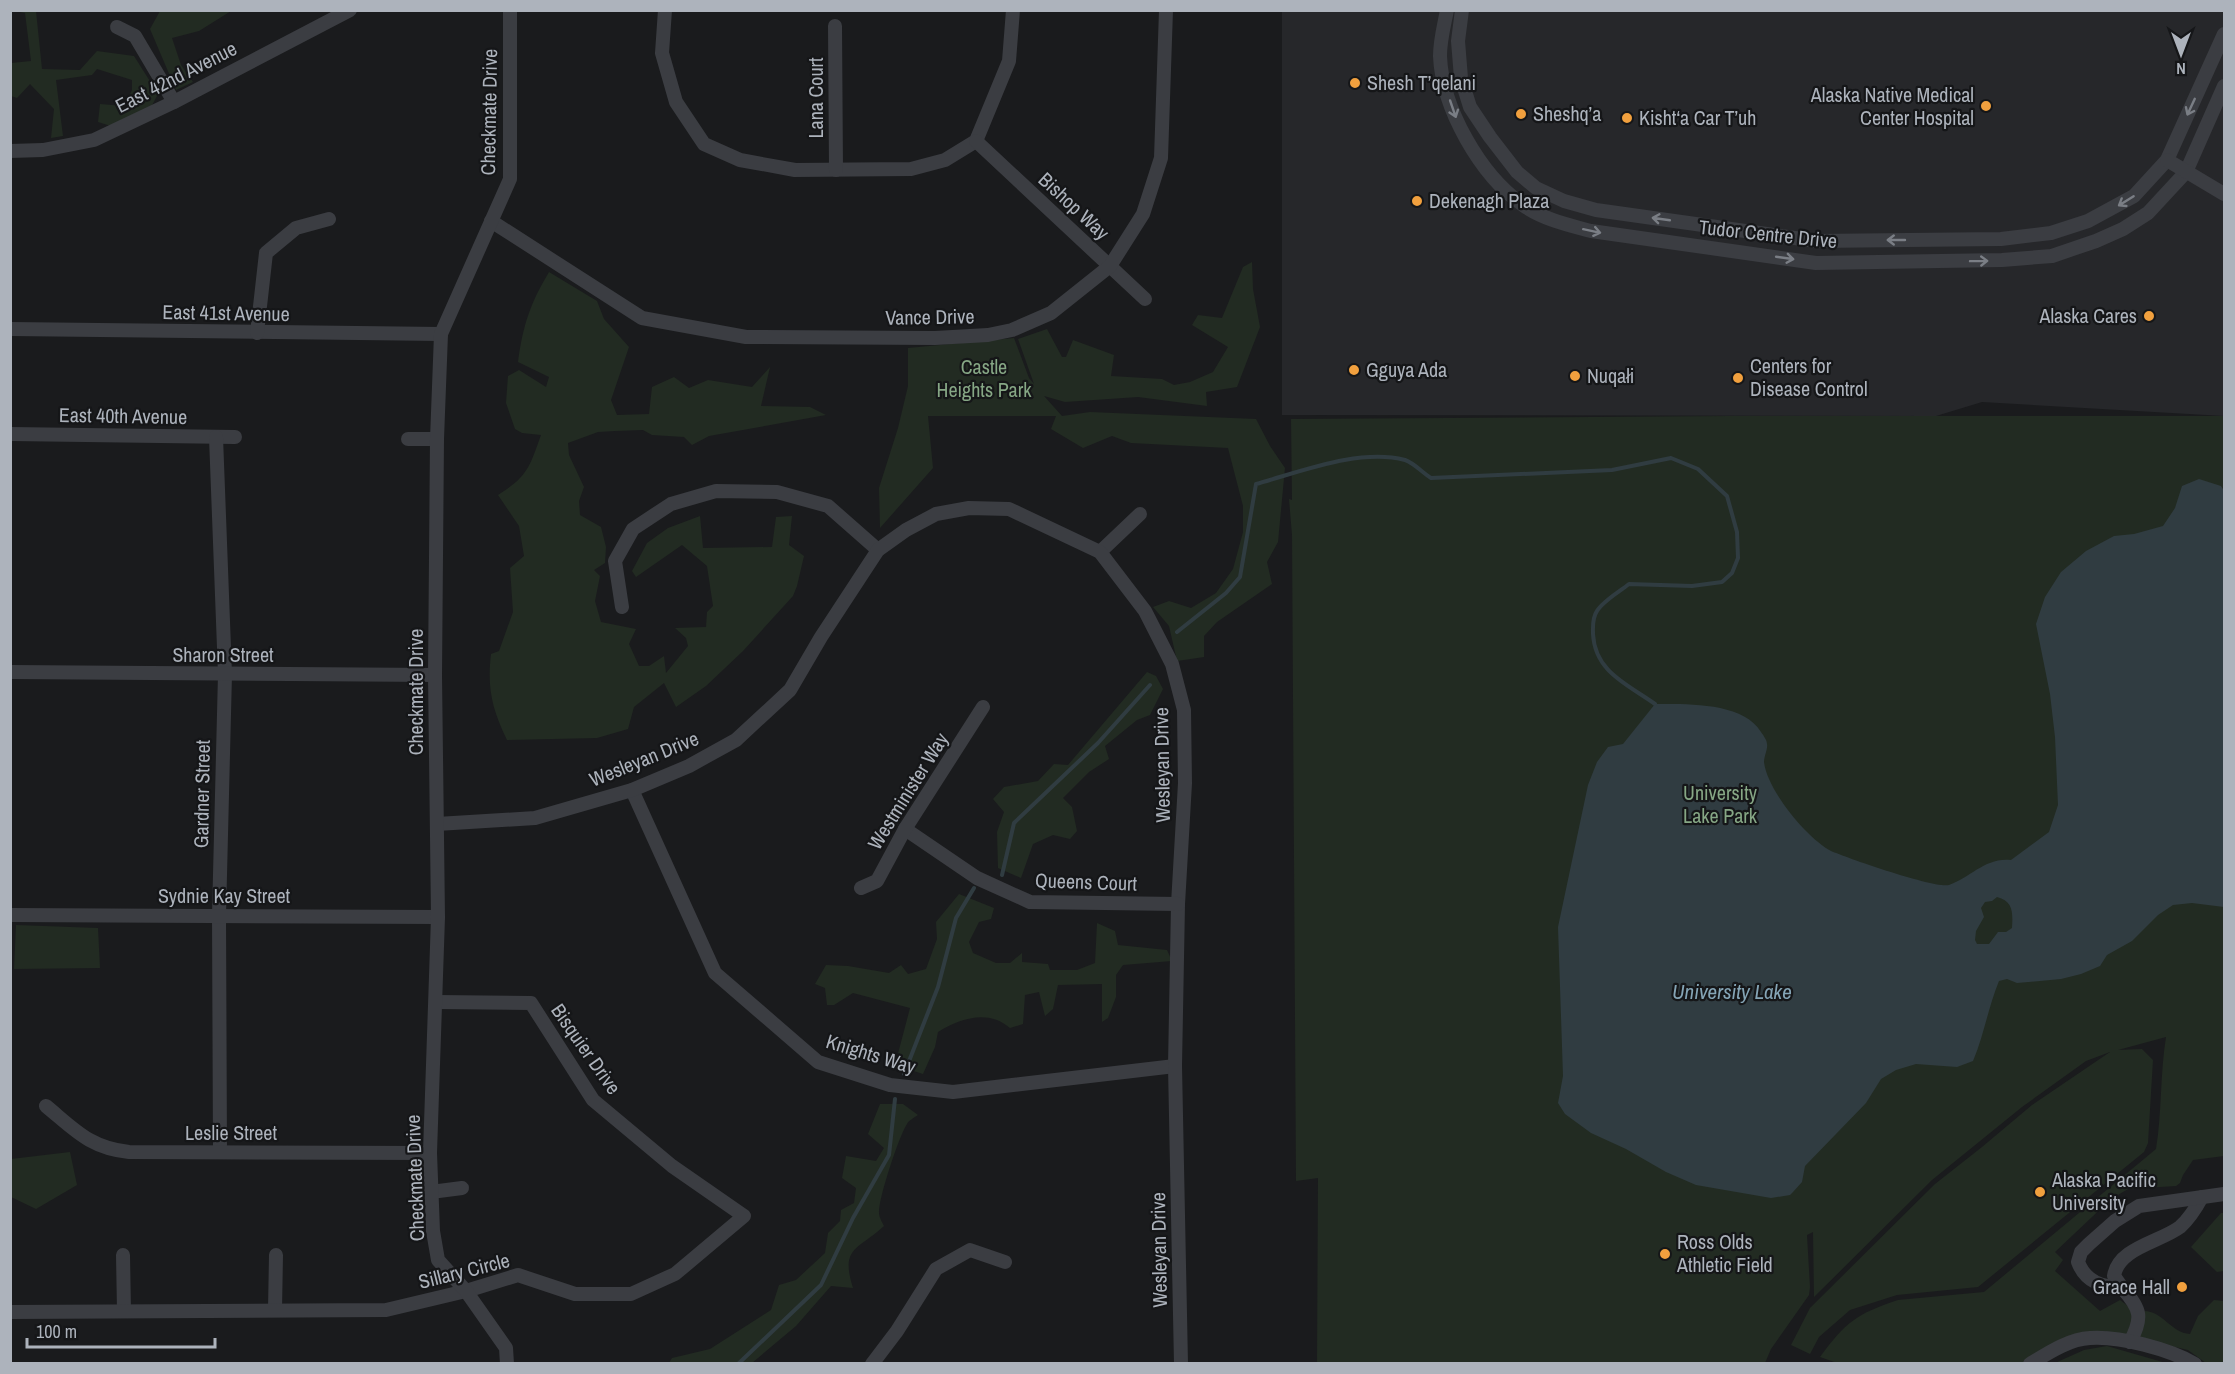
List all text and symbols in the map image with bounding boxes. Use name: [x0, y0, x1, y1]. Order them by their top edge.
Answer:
north arrow: [2151, 24, 2211, 84]
street label: East 42nd Avenue: [110, 34, 241, 119]
street label: Checkmate Drive: [474, 48, 503, 176]
street label: Lana Court: [802, 57, 829, 139]
text: N: [2176, 58, 2186, 80]
place label: Shesh T’qelani: [1367, 69, 1476, 96]
marker: Shesh T’qelani: [1348, 76, 1362, 90]
place label: Alaska Native Medical Center Hospital: [1810, 81, 1974, 131]
one-way arrow: [2185, 97, 2197, 115]
one-way arrow: [1448, 99, 1459, 117]
marker: Alaska Native Medical Center Hospital: [1979, 99, 1993, 113]
place label: Sheshq’a: [1533, 100, 1601, 127]
place label: Kisht‘a Car T’uh: [1639, 104, 1756, 131]
marker: Sheshq’a: [1514, 107, 1528, 121]
marker: Kisht‘a Car T’uh: [1620, 111, 1634, 125]
street label: Bishop Way: [1033, 166, 1116, 246]
place label: Dekenagh Plaza: [1429, 187, 1549, 214]
marker: Dekenagh Plaza: [1410, 194, 1424, 208]
one-way arrow: [2118, 195, 2135, 207]
street label: Tudor Centre Drive: [1698, 213, 1839, 254]
one-way arrow: [1652, 214, 1671, 225]
one-way arrow: [1581, 226, 1601, 237]
one-way arrow: [1887, 234, 1907, 246]
one-way arrow: [1774, 253, 1794, 264]
one-way arrow: [1969, 255, 1989, 267]
street label: East 41st Avenue: [162, 298, 290, 327]
street label: Vance Drive: [885, 302, 975, 331]
place label: Alaska Cares: [2038, 302, 2137, 329]
marker: Alaska Cares: [2142, 309, 2156, 323]
place label: Centers for Disease Control: [1750, 352, 1868, 402]
park label: Castle Heights Park: [937, 353, 1032, 403]
place label: Gguya Ada: [1366, 356, 1447, 383]
place label: Nuqałi: [1587, 362, 1634, 389]
marker: Gguya Ada: [1347, 363, 1361, 377]
marker: Nuqałi: [1568, 369, 1582, 383]
marker: Centers for Disease Control: [1731, 371, 1745, 385]
street label: East 40th Avenue: [59, 401, 187, 430]
street label: Checkmate Drive: [402, 629, 429, 755]
street label: Sharon Street: [172, 641, 274, 668]
street label: Wesleyan Drive: [1147, 707, 1176, 823]
street label: Wesleyan Drive: [585, 724, 702, 793]
street label: Westminister Way: [861, 726, 955, 854]
street label: Gardner Street: [187, 739, 216, 848]
park label: University Lake Park: [1683, 779, 1758, 829]
street label: Queens Court: [1035, 866, 1138, 897]
street label: Sydnie Kay Street: [158, 882, 291, 909]
water label: University Lake: [1672, 977, 1792, 1006]
street label: Bisquier Drive: [545, 998, 628, 1099]
street label: Knights Way: [823, 1027, 920, 1080]
street label: Checkmate Drive: [399, 1114, 430, 1242]
street label: Leslie Street: [185, 1119, 277, 1146]
place label: Alaska Pacific University: [2051, 1166, 2156, 1216]
marker: Alaska Pacific University: [2033, 1185, 2047, 1199]
street label: Wesleyan Drive: [1144, 1192, 1173, 1308]
place label: Ross Olds Athletic Field: [1676, 1228, 1773, 1278]
street label: Sillary Circle: [416, 1246, 512, 1295]
marker: Ross Olds Athletic Field: [1658, 1247, 1672, 1261]
place label: Grace Hall: [2093, 1273, 2170, 1300]
marker: Grace Hall: [2175, 1280, 2189, 1294]
scale bar: [27, 1311, 214, 1349]
text: 100 m: [36, 1319, 77, 1344]

